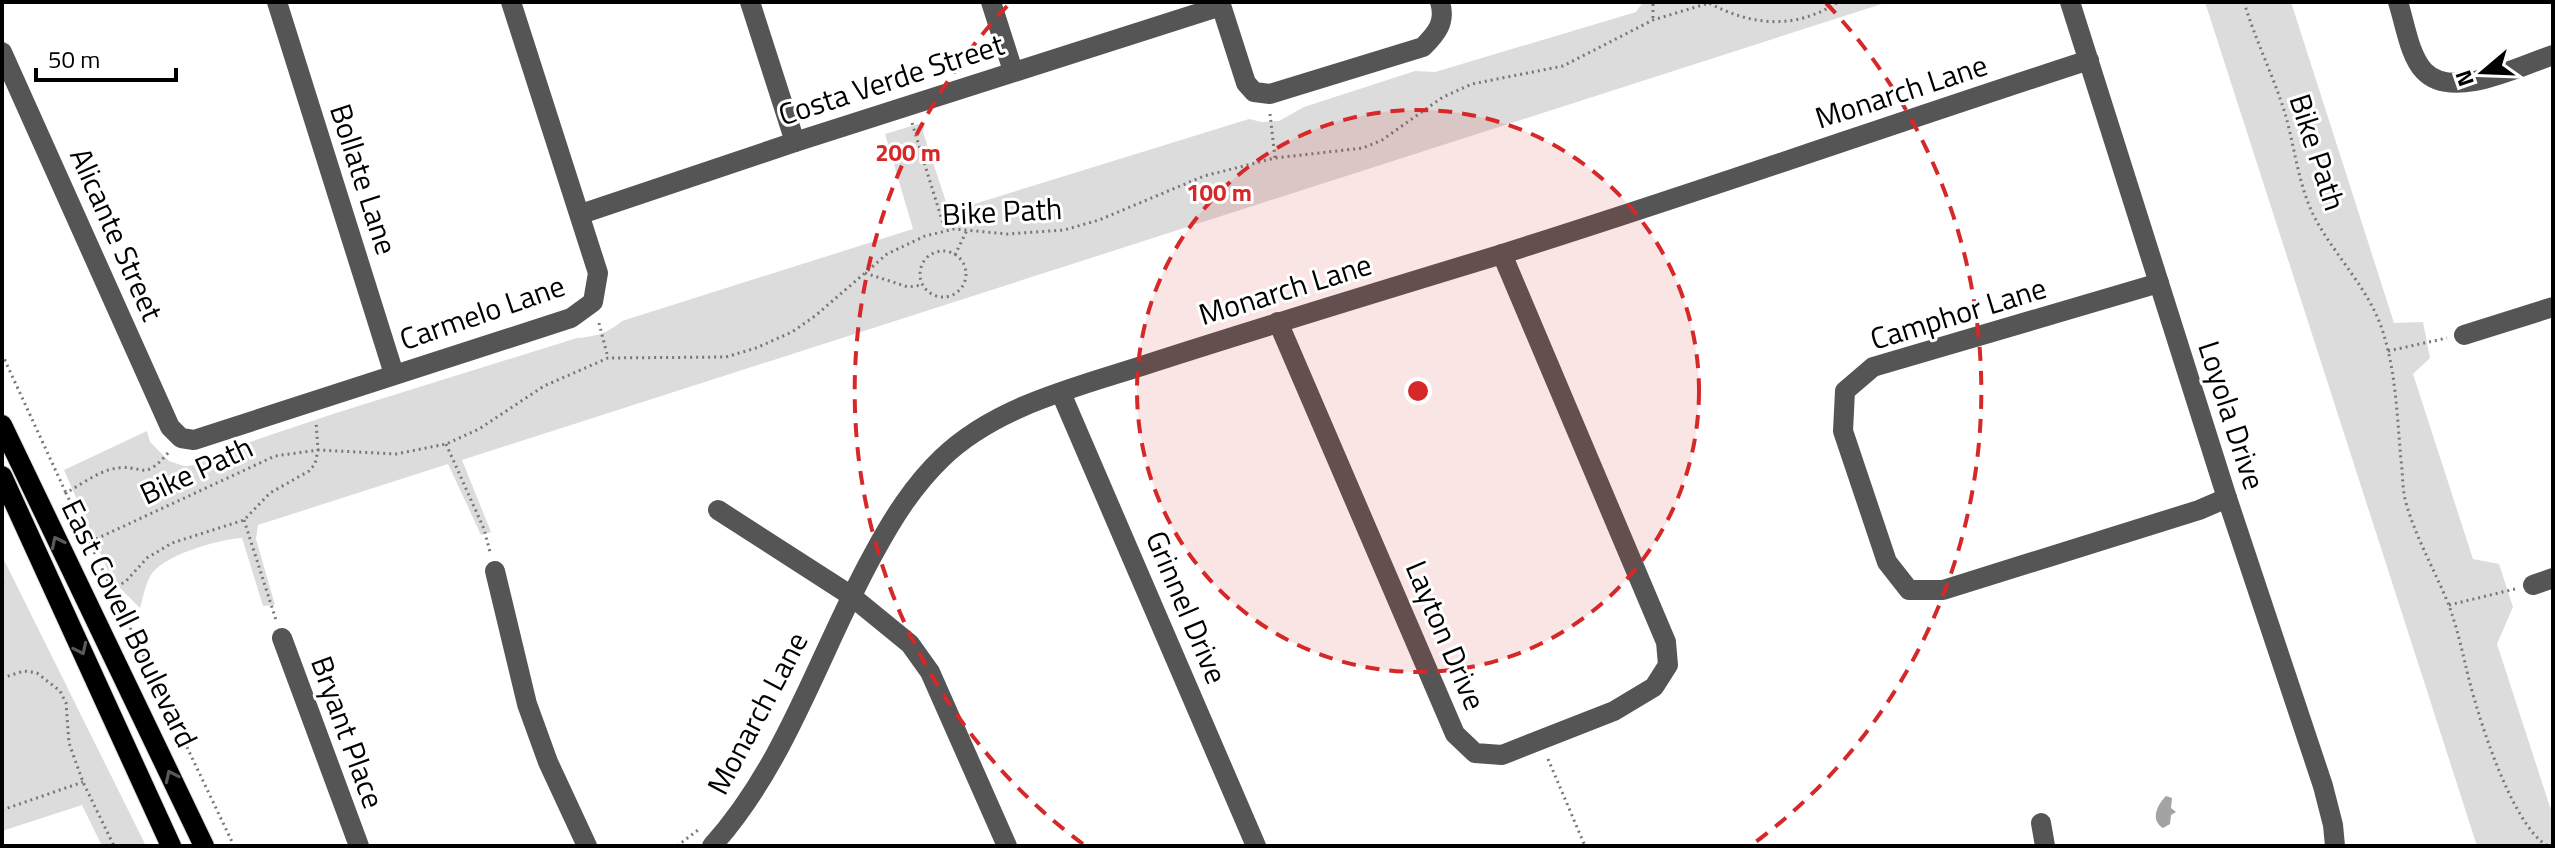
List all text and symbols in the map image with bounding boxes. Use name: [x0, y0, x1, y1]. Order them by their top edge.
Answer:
street label: Costa Verde Street: [772, 21, 1010, 137]
scale bar: [36, 32, 176, 82]
north arrow: [2443, 32, 2523, 112]
text: 50 m: [48, 41, 100, 77]
street label: Monarch Lane: [1809, 42, 1993, 140]
text: N: [2446, 66, 2483, 91]
street label: Bike Path: [2278, 88, 2358, 216]
street label: Bollate Lane: [318, 98, 410, 260]
text: 200 m: [875, 134, 941, 170]
street label: Alicante Street: [58, 140, 176, 328]
text: 100 m: [1186, 174, 1252, 210]
street label: Bike Path: [941, 185, 1063, 237]
street label: Monarch Lane: [1193, 241, 1377, 337]
street label: Carmelo Lane: [393, 262, 571, 362]
street label: Camphor Lane: [1864, 264, 2052, 362]
street label: Loyola Drive: [2186, 335, 2278, 495]
centre of rings: [1404, 377, 1432, 405]
street label: Bike Path: [132, 424, 260, 516]
street label: East Covell Boulevard: [50, 491, 210, 755]
street label: Grinnel Drive: [1134, 523, 1240, 691]
one-way arrow: [51, 535, 67, 550]
street label: Layton Drive: [1394, 553, 1498, 717]
street label: Monarch Lane: [695, 623, 819, 803]
one-way arrow: [71, 640, 87, 655]
street label: Bryant Place: [299, 649, 397, 815]
one-way arrow: [165, 769, 181, 784]

